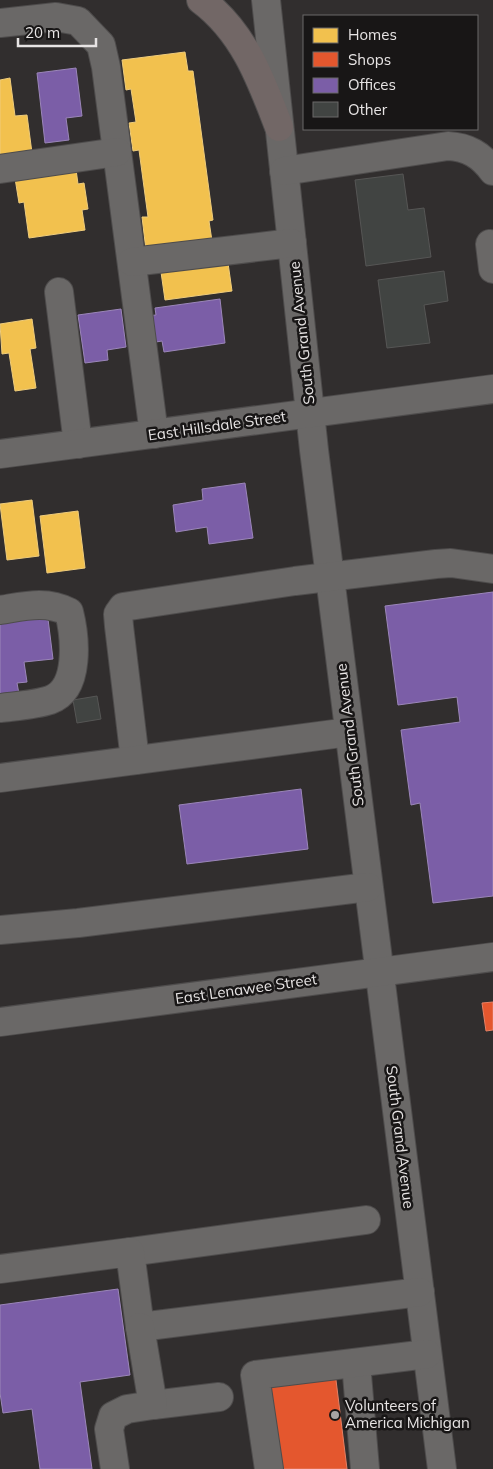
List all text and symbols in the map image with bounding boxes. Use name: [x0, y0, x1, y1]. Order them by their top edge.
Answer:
scale bar: [18, 15, 95, 47]
legend: [303, 15, 478, 130]
text: 20 m: [25, 23, 60, 42]
text: Homes: [348, 25, 397, 44]
text: Shops: [348, 50, 391, 69]
text: Offices: [348, 75, 396, 94]
text: Other: [348, 100, 388, 119]
street label: South Grand Avenue: [285, 261, 318, 406]
street label: East Hillsdale Street: [147, 406, 287, 445]
street label: South Grand Avenue: [331, 663, 368, 808]
street label: East Lenawee Street: [174, 969, 318, 1008]
street label: South Grand Avenue: [382, 1064, 419, 1209]
place label: Volunteers of America Michigan: [345, 1396, 470, 1432]
marker: Volunteers of America Michigan: [329, 1409, 341, 1421]

